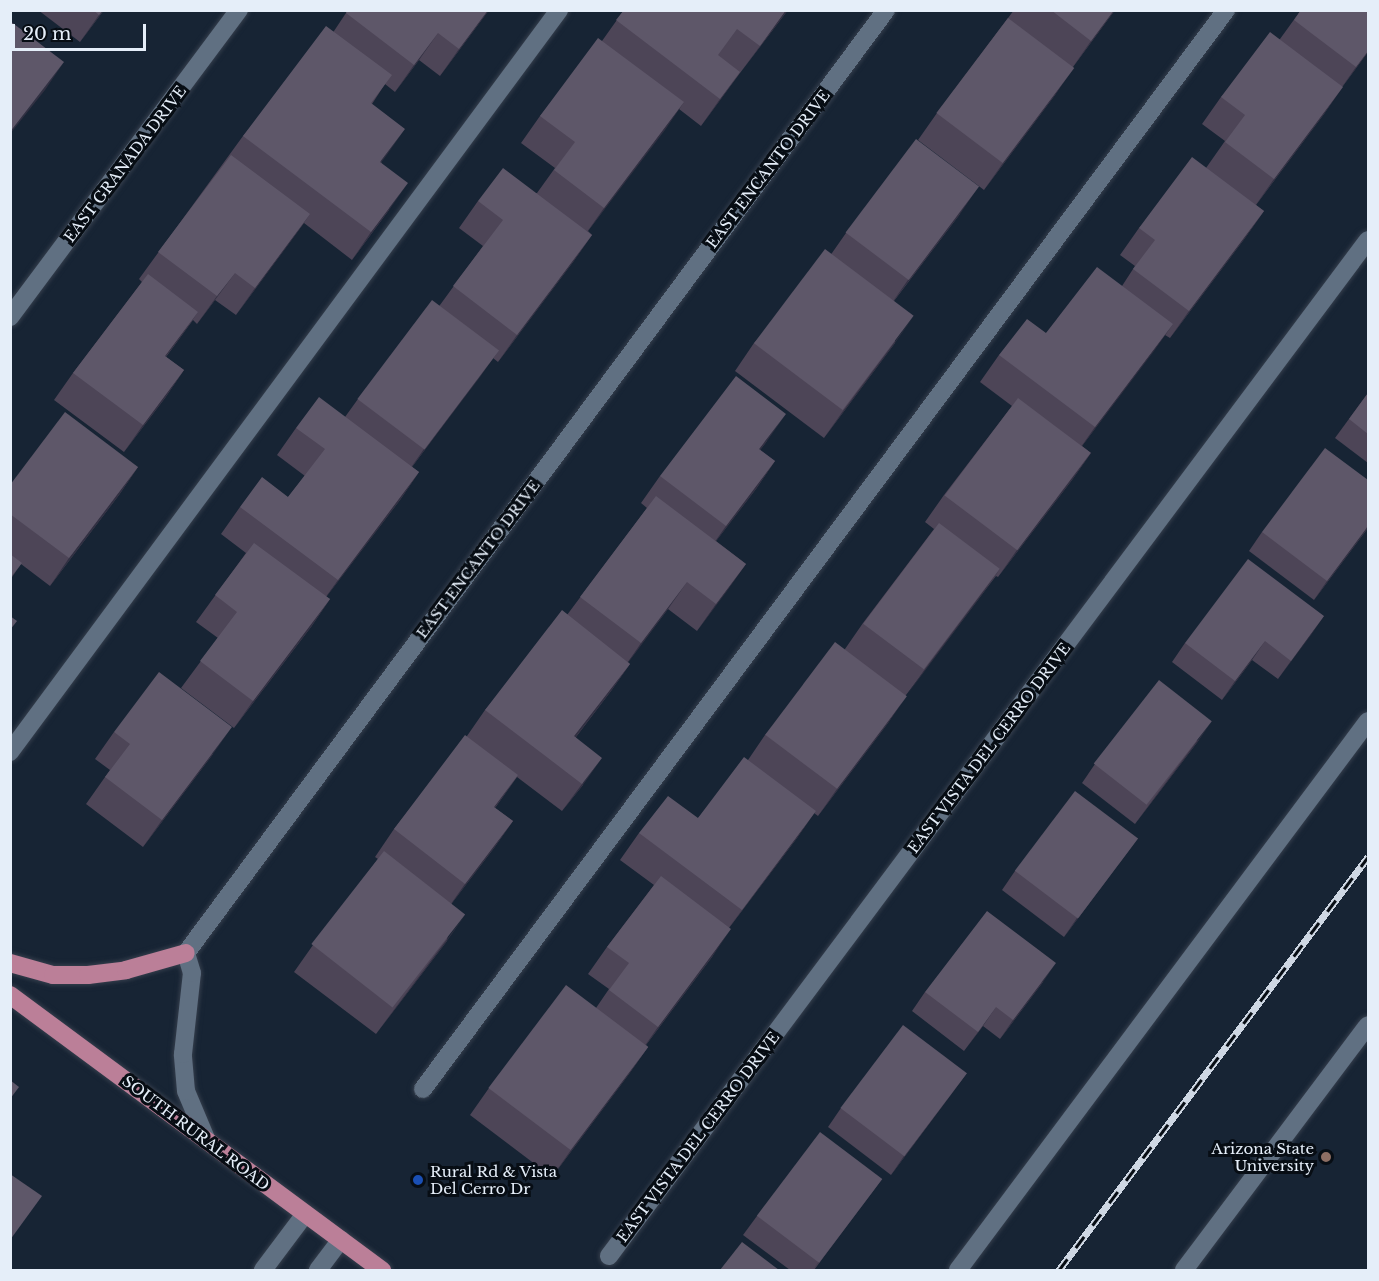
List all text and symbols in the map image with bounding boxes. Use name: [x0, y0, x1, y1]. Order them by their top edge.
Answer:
scale bar: [15, 12, 148, 50]
text: 20 m: [23, 23, 71, 45]
street label: EAST GRANADA DRIVE: [60, 82, 190, 246]
street label: EAST ENCANTO DRIVE: [702, 86, 834, 252]
street label: EAST ENCANTO DRIVE: [412, 476, 544, 642]
street label: EAST VISTA DEL CERRO DRIVE: [903, 639, 1075, 857]
street label: EAST VISTA DEL CERRO DRIVE: [612, 1028, 784, 1246]
street label: SOUTH RURAL ROAD: [119, 1072, 273, 1194]
place label: Arizona State University: [1211, 1139, 1314, 1174]
marker: Arizona State University: [1319, 1150, 1333, 1164]
place label: Rural Rd & Vista Del Cerro Dr: [430, 1162, 558, 1197]
marker: Rural Rd & Vista Del Cerro Dr: [411, 1173, 425, 1187]

